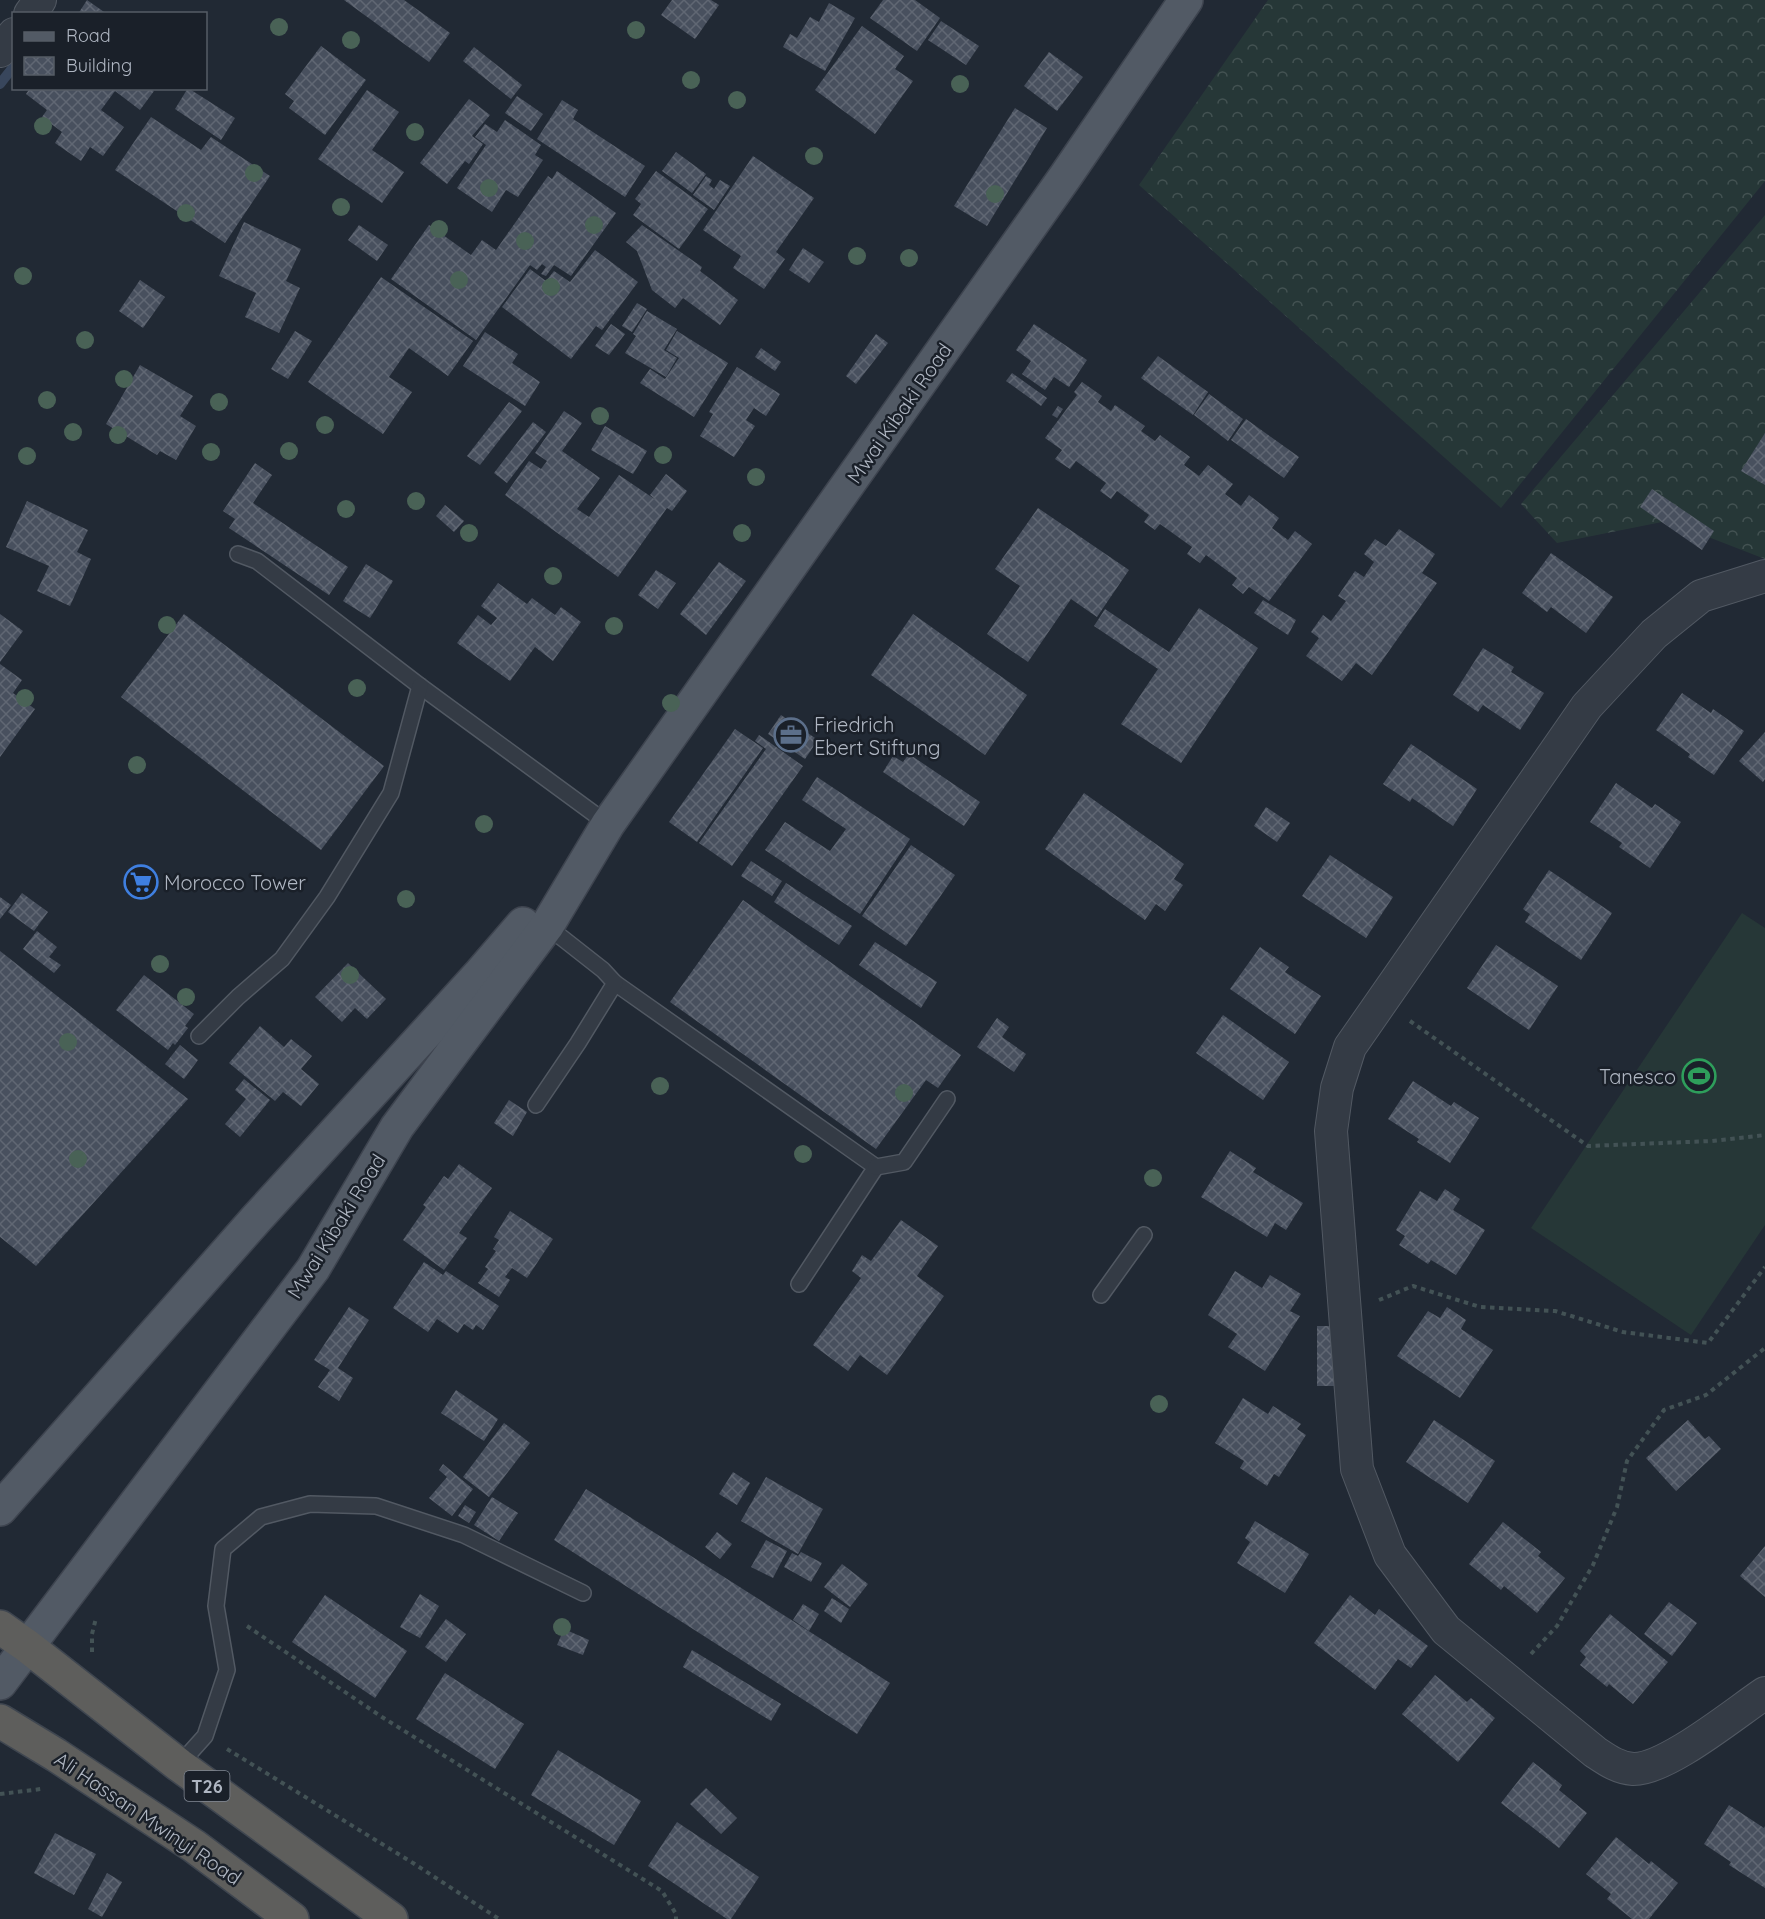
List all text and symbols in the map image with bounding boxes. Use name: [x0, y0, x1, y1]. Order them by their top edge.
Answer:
legend: [12, 12, 207, 90]
text: Road: [66, 24, 111, 47]
text: Building: [66, 54, 132, 77]
street label: Mwai Kibaki Road: [841, 338, 957, 488]
place label: Friedrich Ebert Stiftung: [814, 712, 940, 760]
office icon: Friedrich Ebert Stiftung: [773, 717, 809, 753]
supermarket icon: Morocco Tower: [123, 864, 159, 900]
place label: Morocco Tower: [164, 870, 306, 895]
sports icon: Tanesco: [1681, 1058, 1717, 1094]
place label: Tanesco: [1599, 1064, 1676, 1089]
street label: Mwai Kibaki Road: [282, 1149, 390, 1303]
street label: Ali Hassan Mwinyi Road: [50, 1746, 246, 1890]
road number: T26: [184, 1771, 230, 1801]

